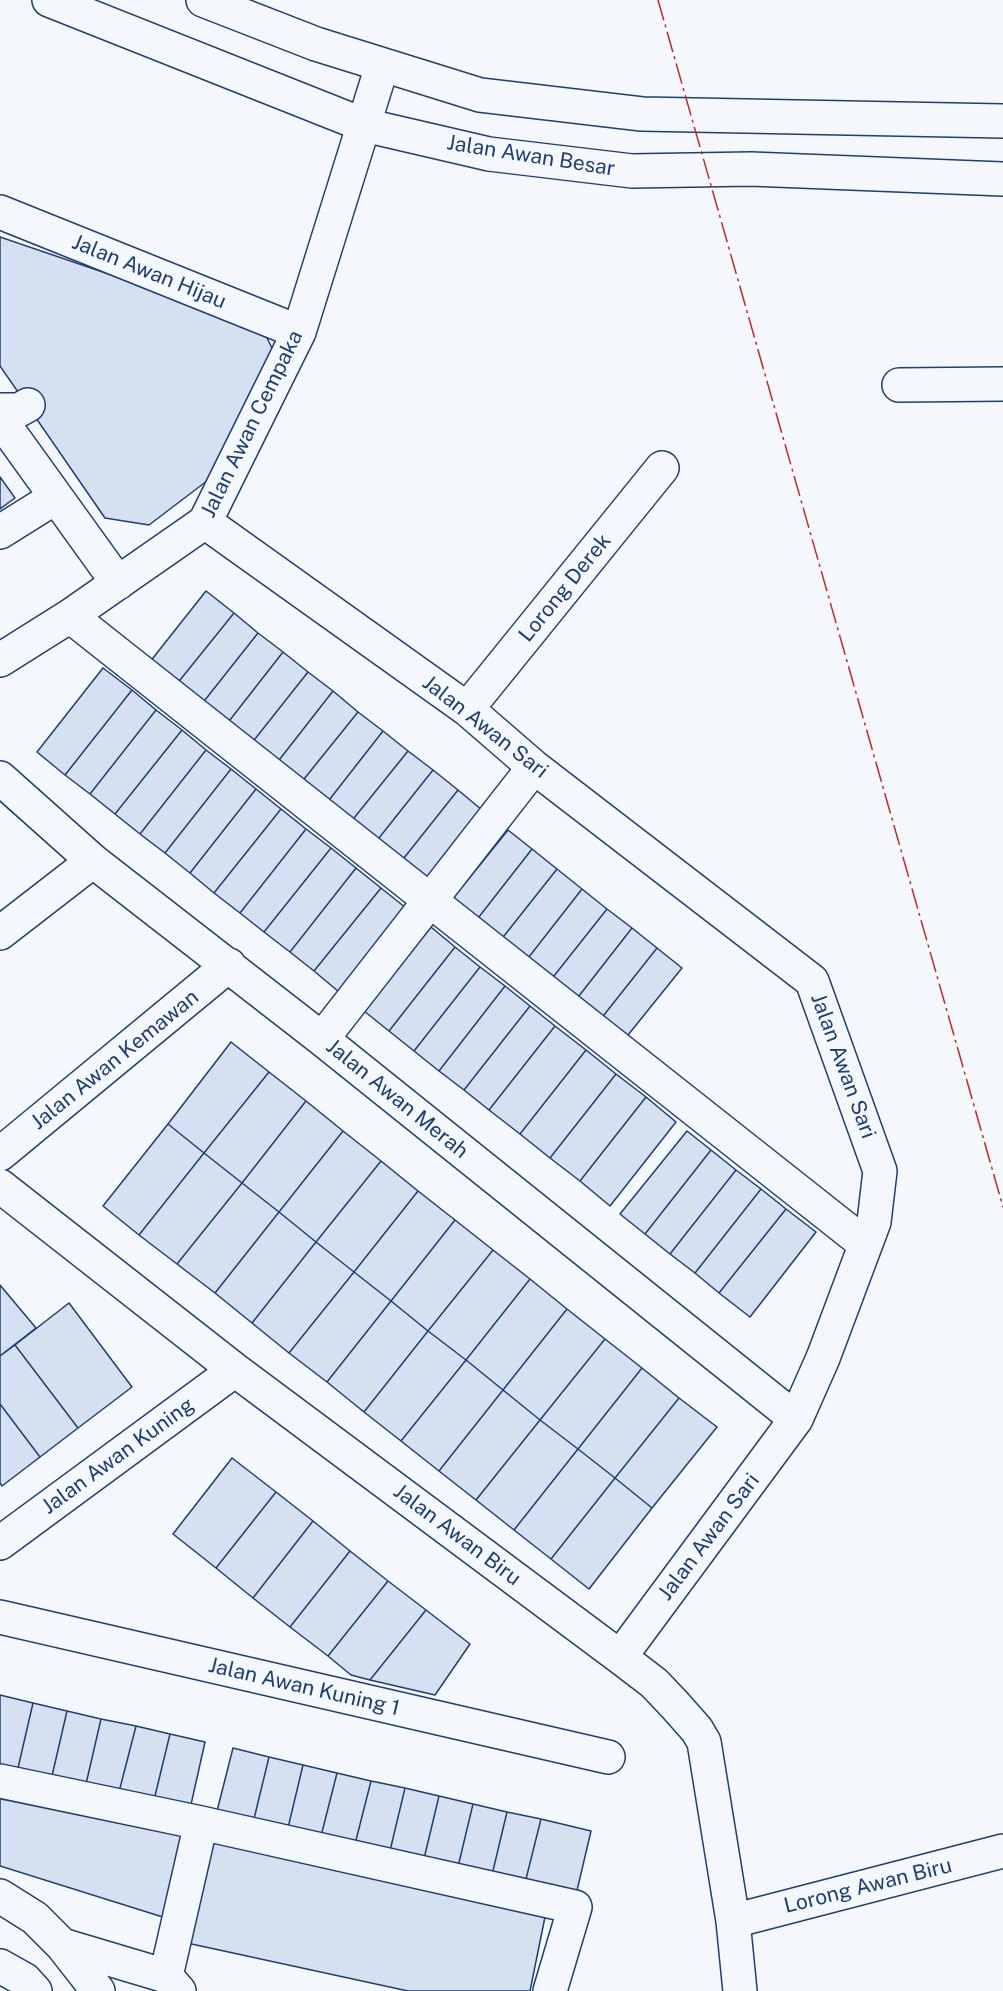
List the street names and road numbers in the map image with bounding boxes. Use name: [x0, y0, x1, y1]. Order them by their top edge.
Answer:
street label: Jalan Awan Besar: [445, 130, 617, 182]
street label: Jalan Awan Hijau: [68, 230, 230, 314]
street label: Jalan Awan Cempaka: [196, 326, 308, 522]
street label: Lorong Derek: [514, 529, 616, 647]
street label: Jalan Awan Sari: [417, 670, 553, 784]
street label: Jalan Awan Kemawan: [26, 985, 204, 1135]
street label: Jalan Awan Sari: [805, 990, 881, 1142]
street label: Jalan Awan Merah: [321, 1034, 473, 1164]
street label: Jalan Awan Kuning: [37, 1392, 199, 1520]
street label: Jalan Awan Sari: [653, 1469, 765, 1605]
street label: Jalan Awan Biru: [388, 1479, 526, 1591]
street label: Jalan Awan Kuning 1: [206, 1653, 402, 1721]
street label: Lorong Awan Biru: [781, 1853, 955, 1919]

